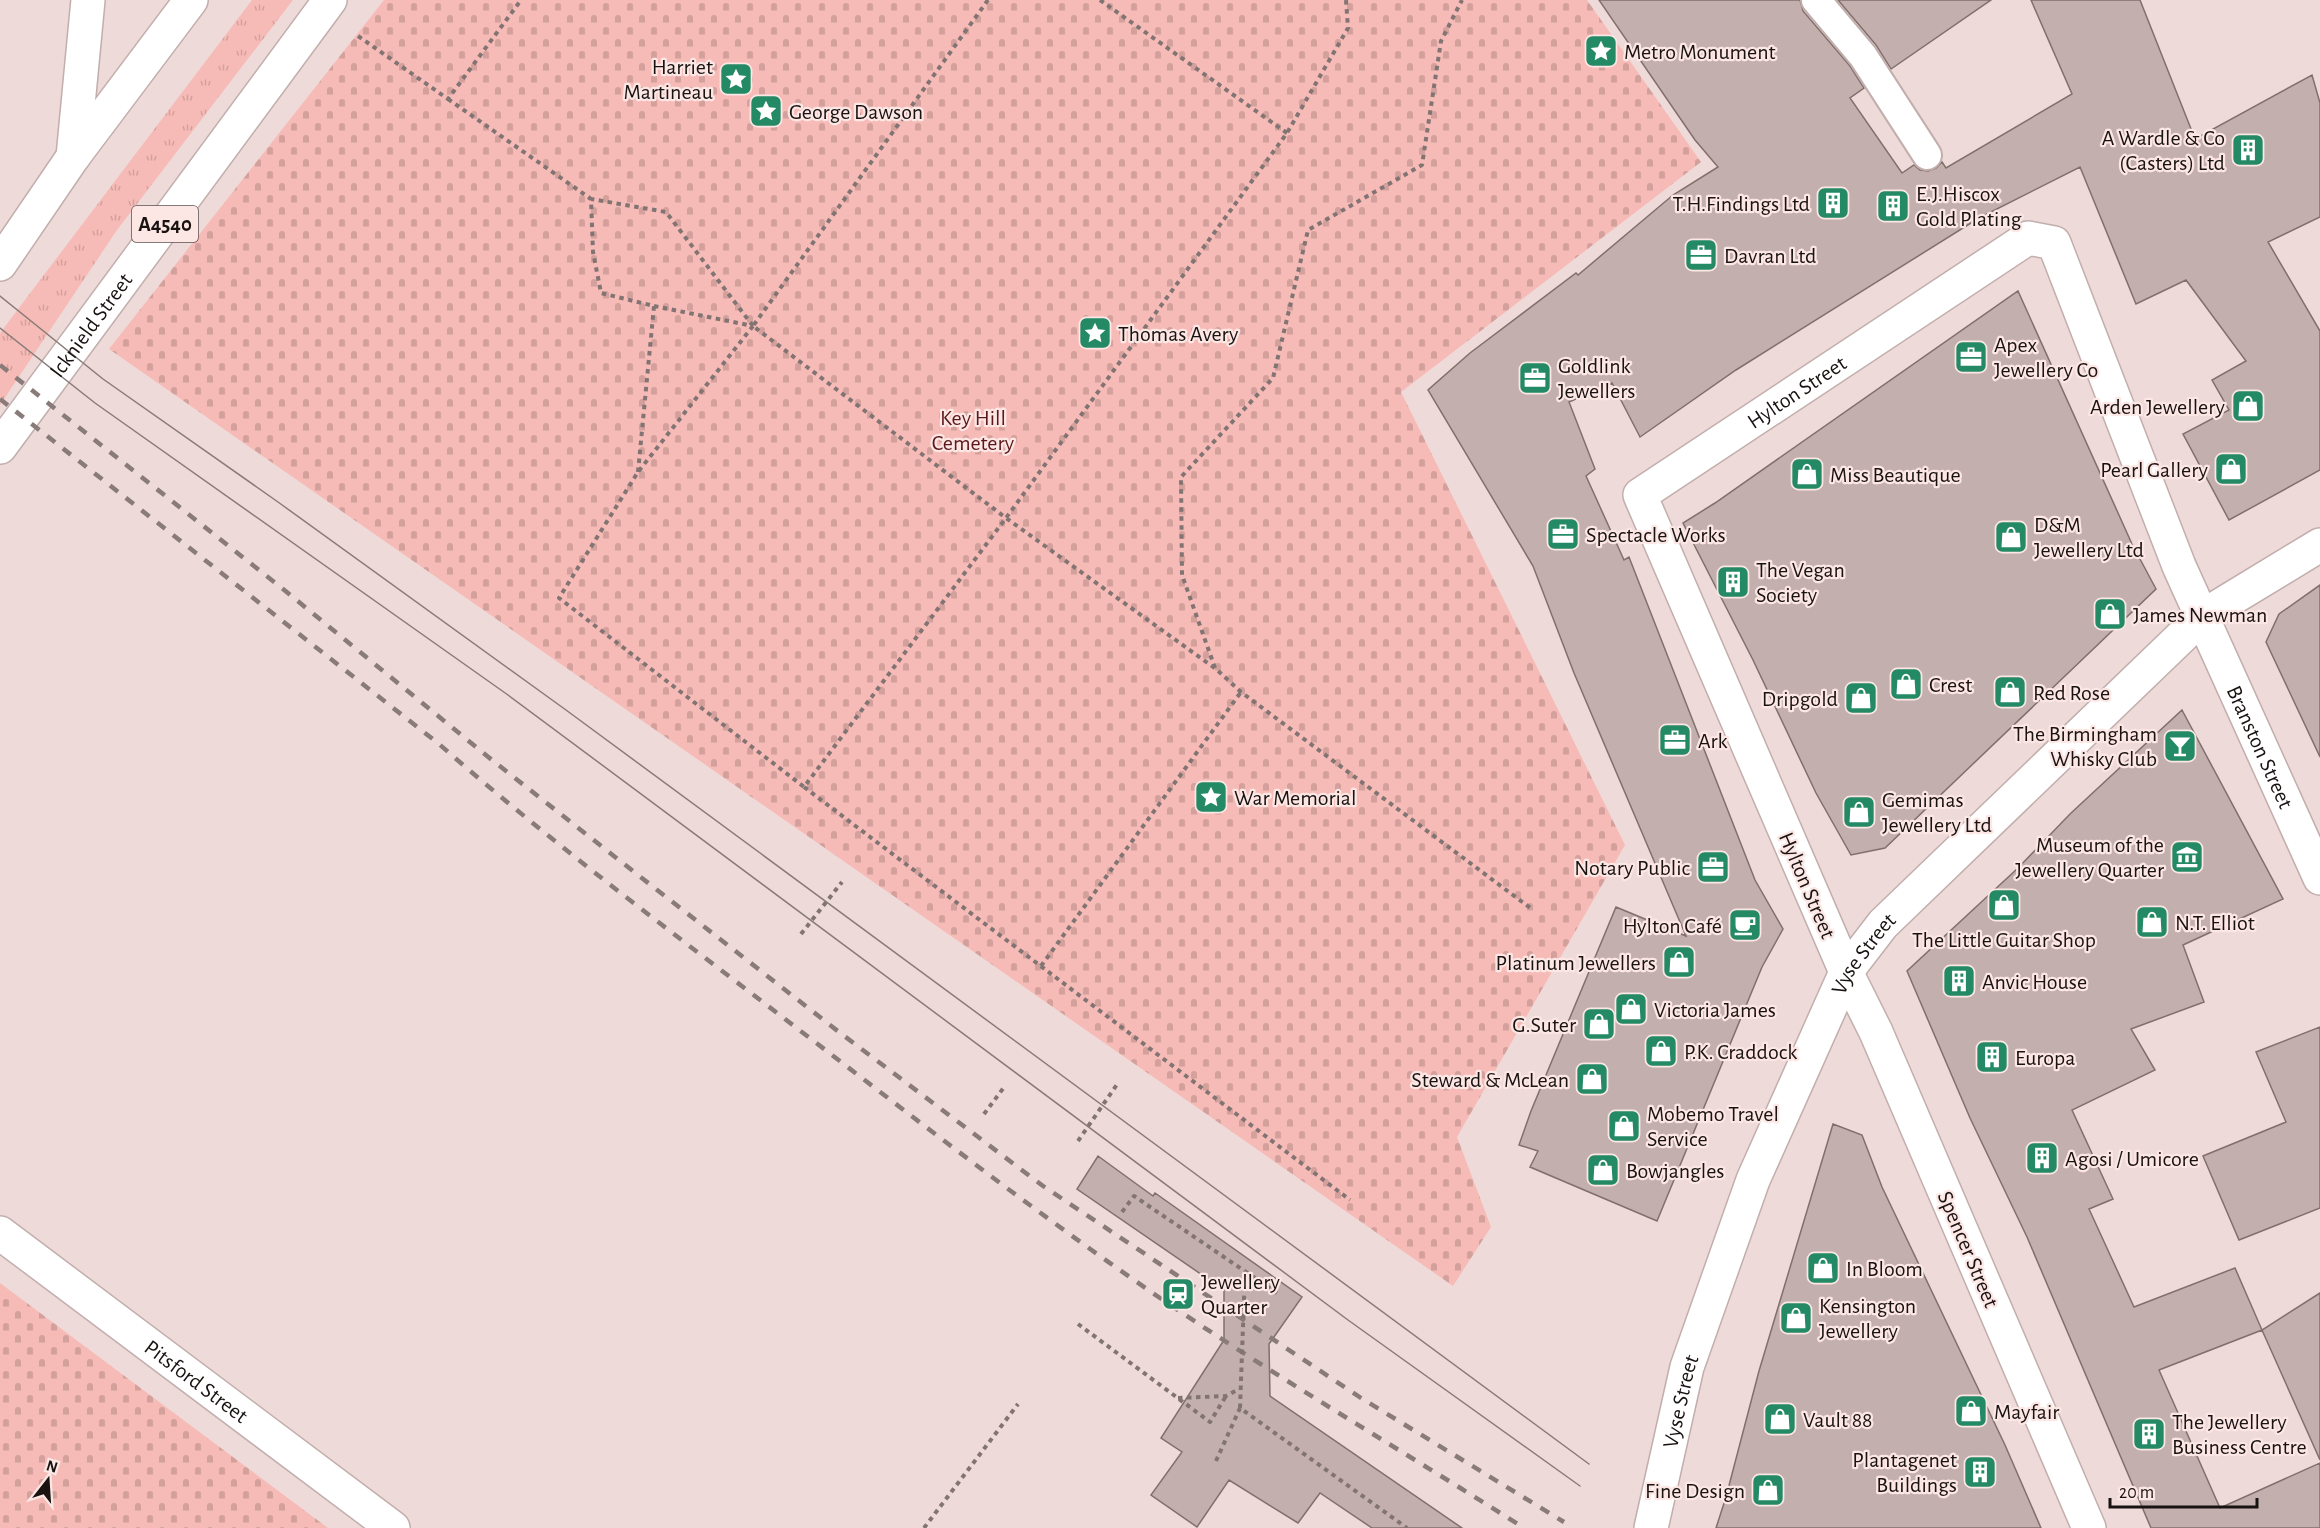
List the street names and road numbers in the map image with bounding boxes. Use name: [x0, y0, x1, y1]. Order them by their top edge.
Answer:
road number: A4540: [132, 206, 198, 242]
street label: Icknield Street: [46, 269, 137, 381]
street label: Hylton Street: [1744, 352, 1850, 433]
street label: Branston Street: [2223, 682, 2297, 812]
street label: Hylton Street: [1775, 829, 1839, 942]
street label: Vyse Street: [1828, 909, 1900, 998]
street label: Spencer Street: [1934, 1188, 2002, 1311]
street label: Pitsford Street: [140, 1336, 252, 1427]
street label: Vyse Street: [1659, 1352, 1702, 1450]

